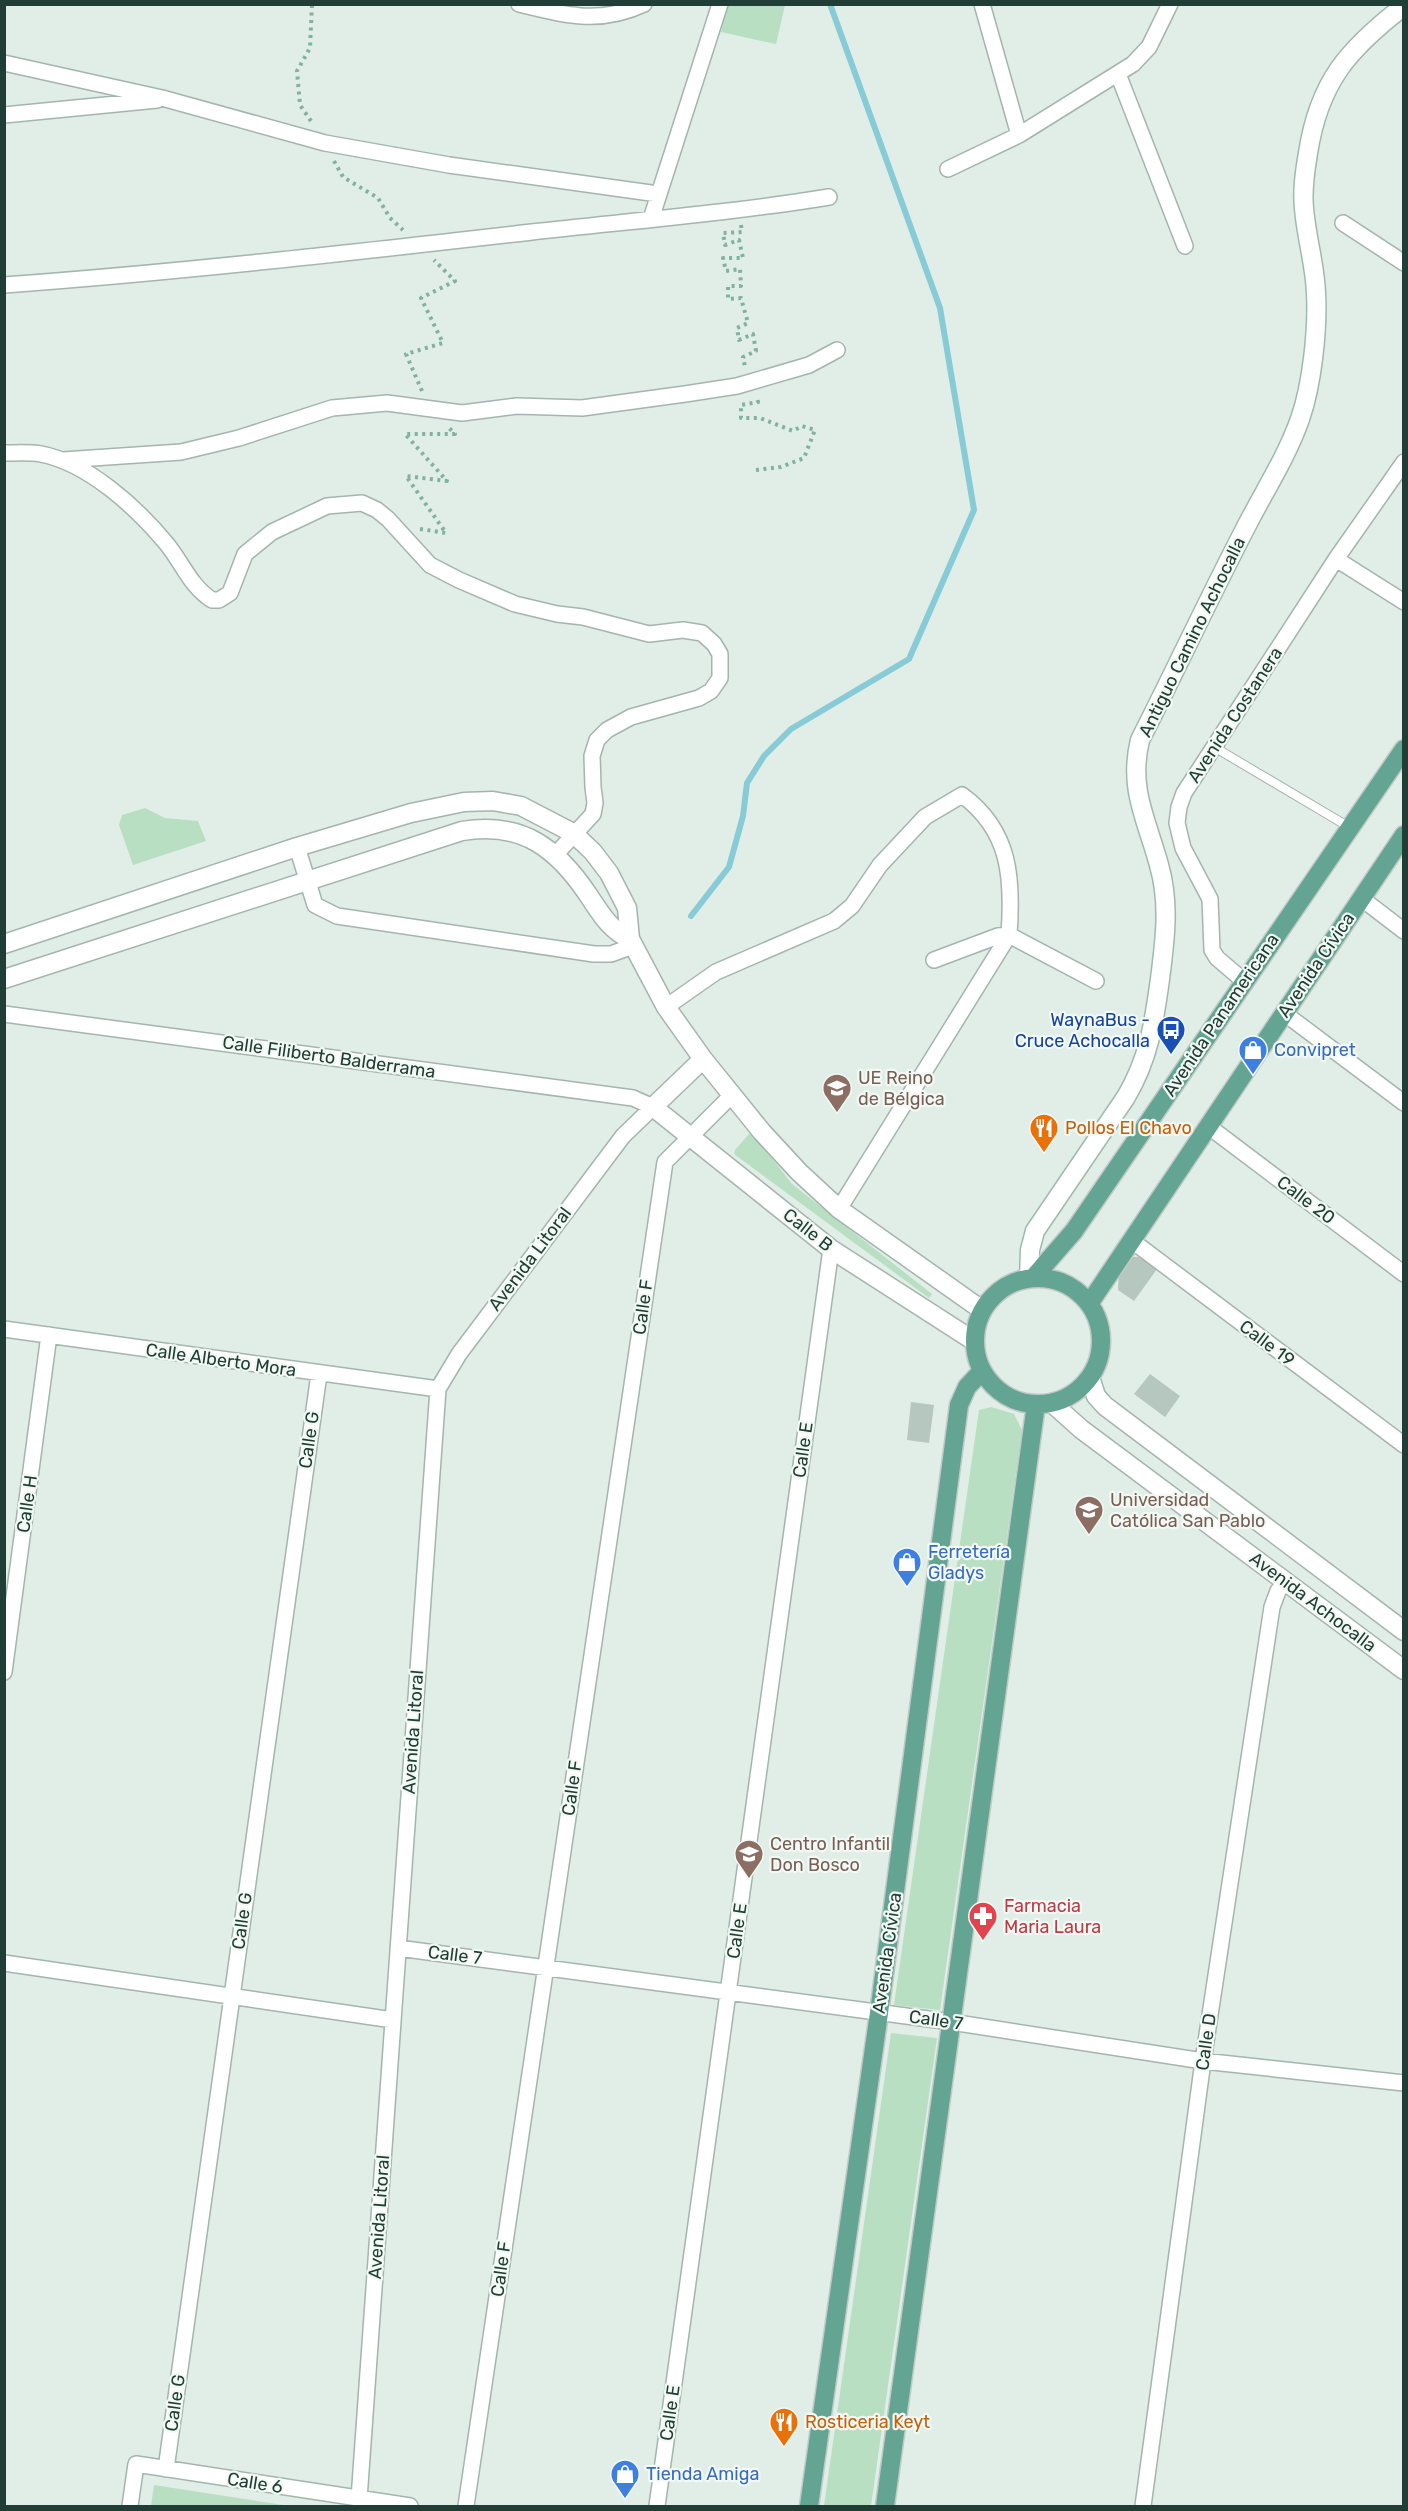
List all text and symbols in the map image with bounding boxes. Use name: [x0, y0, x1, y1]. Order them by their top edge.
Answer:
street label: Antiguo Camino Achocalla: [1134, 533, 1250, 741]
street label: Avenida Costanera: [1183, 643, 1287, 787]
street label: Avenida Cívica: [1273, 908, 1359, 1022]
street label: Avenida Panamericana: [1158, 929, 1284, 1101]
place label: WaynaBus - Cruce Achocalla: [1015, 1009, 1150, 1052]
bus stop icon: WaynaBus - Cruce Achocalla: [1155, 1014, 1187, 1056]
street label: Calle Filiberto Balderrama: [221, 1031, 437, 1083]
shop icon: Convipret: [1237, 1034, 1269, 1076]
place label: Convipret: [1274, 1039, 1356, 1061]
place label: UE Reino de Bélgica: [858, 1067, 945, 1110]
school or university icon: UE Reino de Bélgica: [821, 1072, 853, 1114]
restaurant icon: Pollos El Chavo: [1028, 1112, 1060, 1154]
place label: Pollos El Chavo: [1065, 1117, 1192, 1139]
street label: Calle 20: [1273, 1171, 1339, 1229]
street label: Avenida Litoral: [484, 1203, 576, 1315]
street label: Calle B: [779, 1204, 837, 1256]
street label: Calle F: [628, 1278, 658, 1336]
street label: Calle 19: [1235, 1315, 1299, 1371]
street label: Calle Alberto Mora: [144, 1339, 298, 1381]
street label: Calle G: [294, 1410, 324, 1470]
street label: Calle E: [788, 1421, 818, 1479]
street label: Calle H: [12, 1474, 42, 1534]
place label: Universidad Católica San Pablo: [1110, 1489, 1265, 1532]
school or university icon: Universidad Católica San Pablo: [1073, 1494, 1105, 1536]
place label: Ferretería Gladys: [928, 1541, 1010, 1584]
shop icon: Ferretería Gladys: [891, 1546, 923, 1588]
street label: Avenida Achocalla: [1245, 1547, 1381, 1657]
street label: Avenida Litoral: [398, 1669, 428, 1795]
street label: Calle F: [557, 1759, 587, 1817]
place label: Centro Infantil Don Bosco: [770, 1833, 890, 1876]
school or university icon: Centro Infantil Don Bosco: [733, 1838, 765, 1880]
street label: Calle G: [227, 1891, 257, 1951]
street label: Avenida Cívica: [868, 1891, 906, 2015]
place label: Farmacia Maria Laura: [1004, 1895, 1101, 1938]
pharmacy icon: Farmacia Maria Laura: [967, 1900, 999, 1942]
street label: Calle E: [722, 1902, 752, 1960]
street label: Calle 7: [427, 1941, 483, 1969]
street label: Calle 7: [908, 2005, 964, 2035]
street label: Calle D: [1191, 2012, 1221, 2072]
street label: Avenida Litoral: [364, 2154, 394, 2280]
street label: Calle F: [486, 2240, 516, 2298]
street label: Calle G: [160, 2373, 190, 2433]
street label: Calle E: [655, 2384, 685, 2442]
restaurant icon: Rosticeria Keyt: [768, 2406, 800, 2448]
place label: Rosticeria Keyt: [805, 2411, 930, 2433]
shop icon: Tienda Amiga: [609, 2458, 641, 2500]
place label: Tienda Amiga: [646, 2463, 759, 2485]
street label: Calle 6: [226, 2468, 285, 2498]

